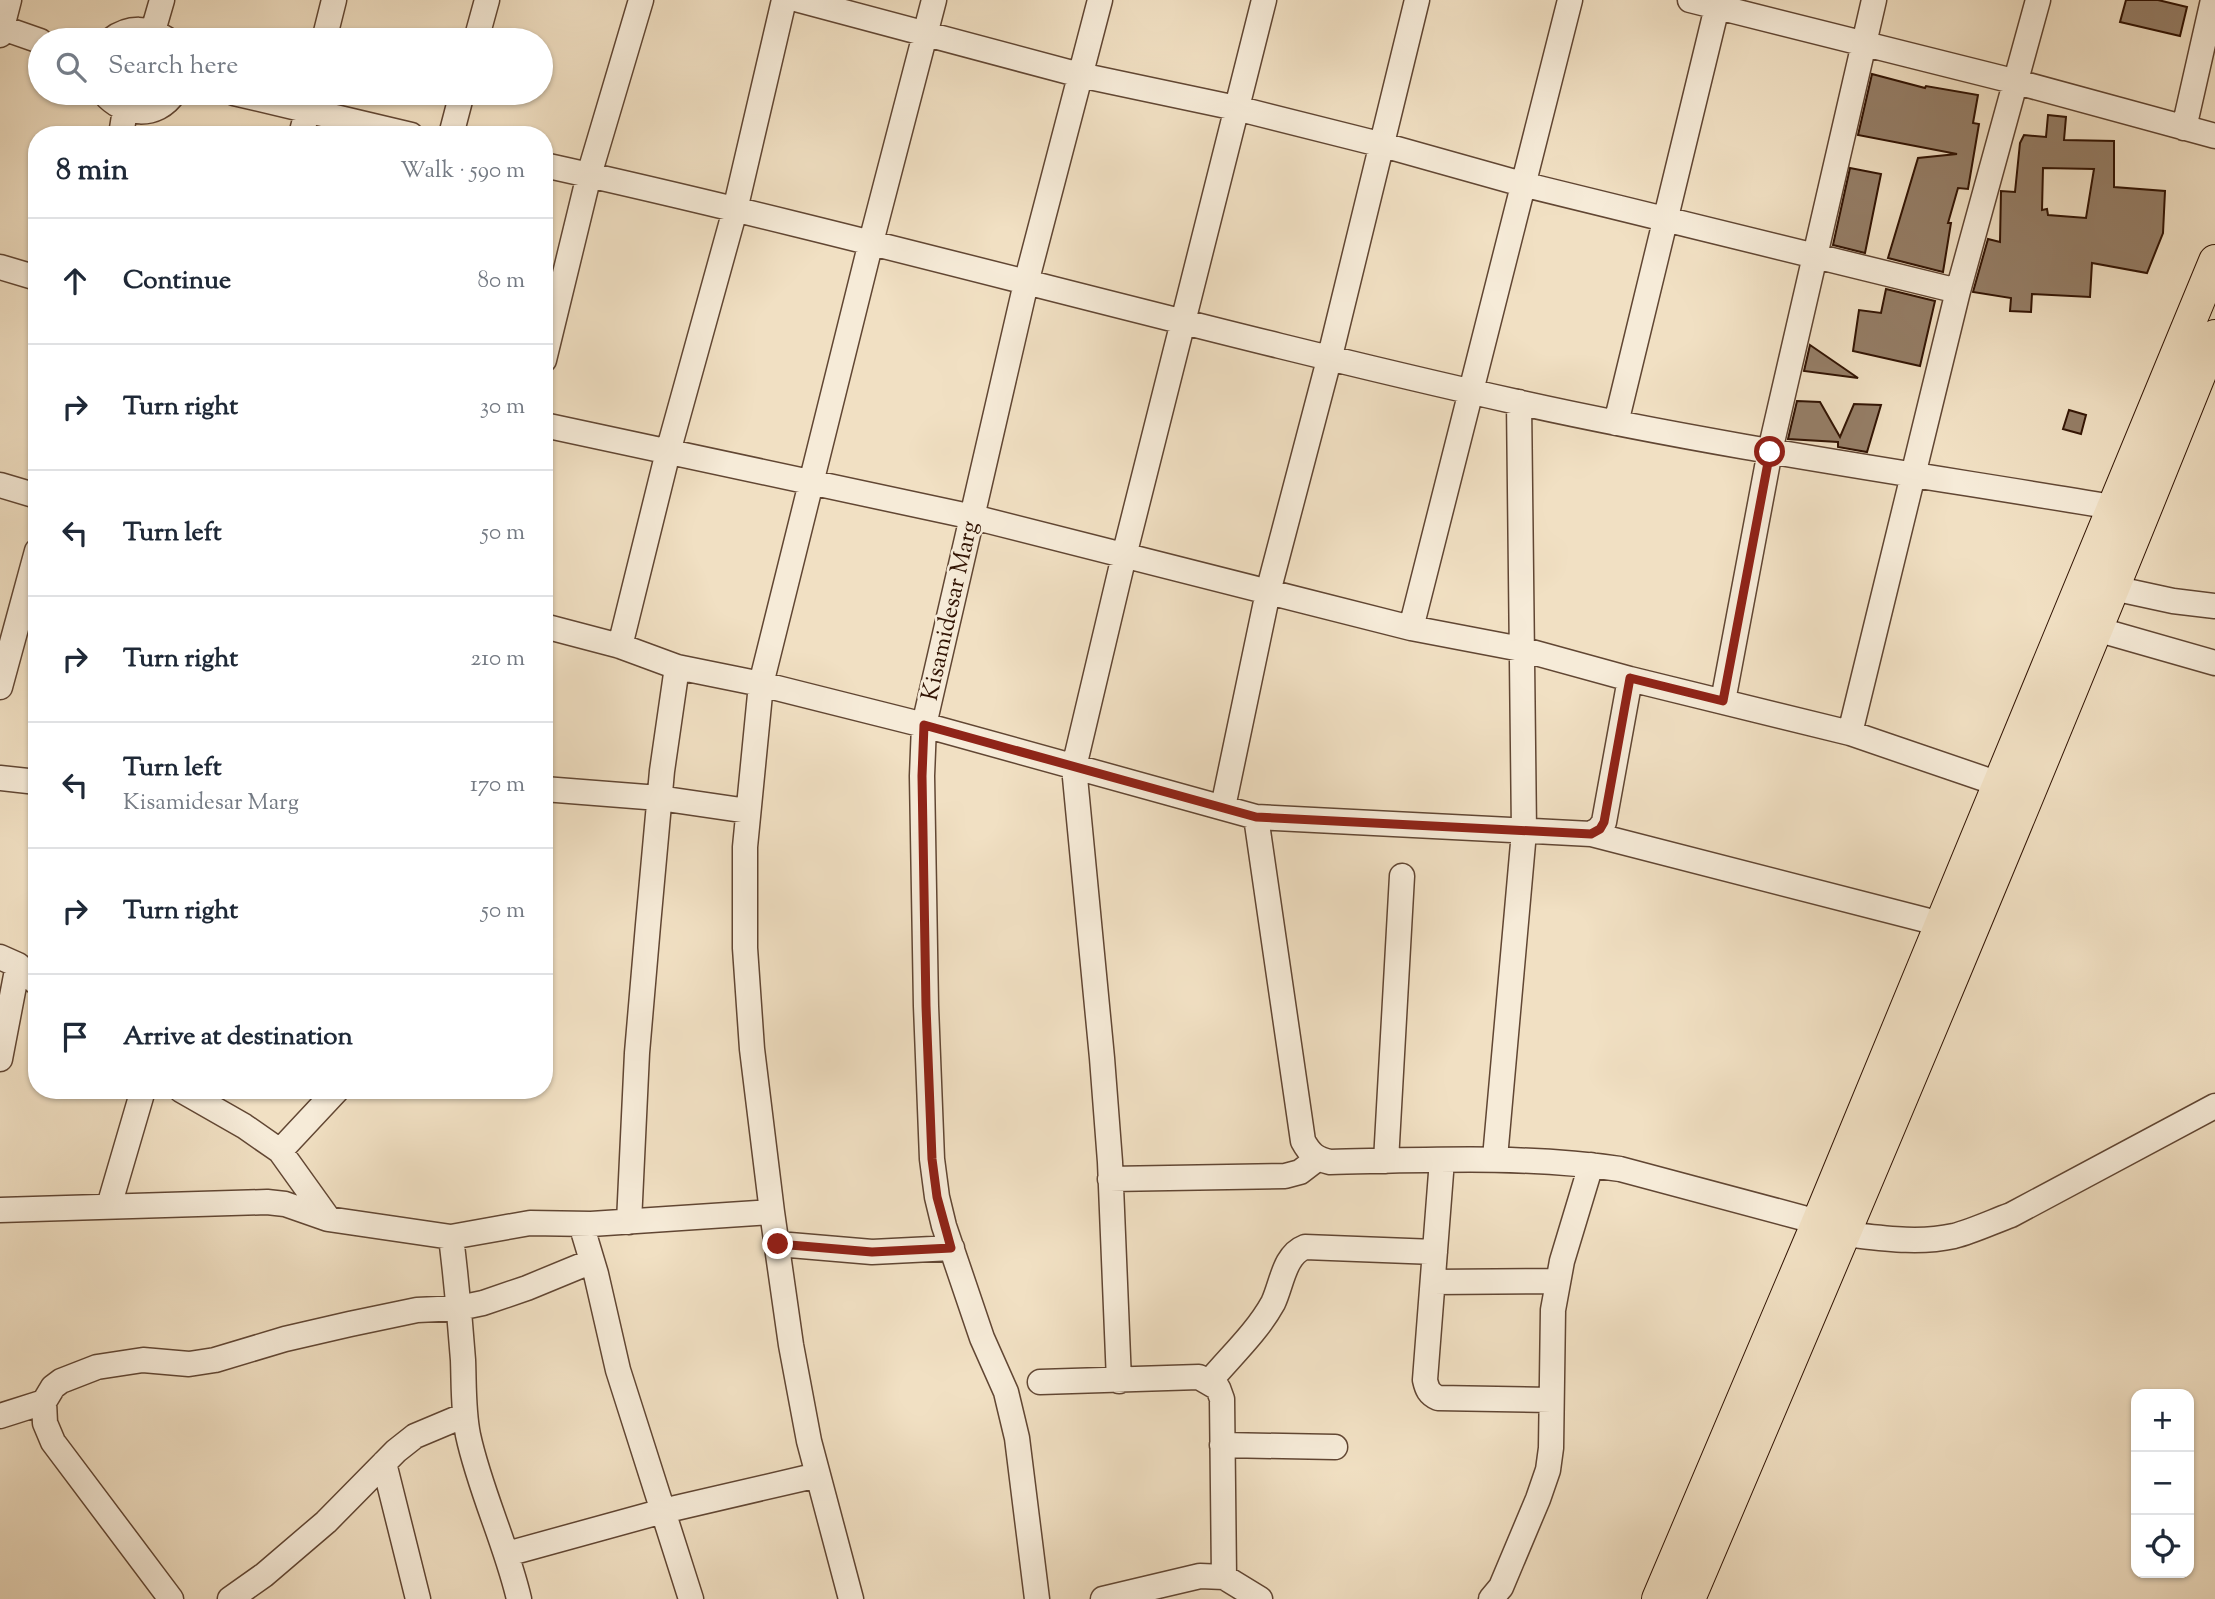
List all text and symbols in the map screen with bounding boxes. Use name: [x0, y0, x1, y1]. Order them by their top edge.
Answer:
search box: [28, 28, 553, 105]
icon: search: [52, 48, 90, 86]
text: Search here: [108, 48, 238, 85]
text: 8 min: [56, 150, 128, 193]
text: Walk · 590 m: [400, 155, 525, 188]
icon: ahead: [56, 262, 94, 300]
text: Continue: [123, 263, 231, 300]
text: 80 m: [477, 265, 525, 298]
icon: right: [56, 388, 94, 426]
text: Turn right: [123, 389, 238, 426]
text: 30 m: [480, 391, 525, 424]
route start: [1754, 436, 1785, 467]
icon: left: [56, 514, 94, 552]
text: Turn left: [123, 515, 222, 552]
text: 50 m: [481, 517, 525, 550]
street label: Kisamidesar Marg: [914, 518, 988, 704]
icon: right: [56, 640, 94, 678]
text: Turn right: [123, 641, 238, 678]
text: 210 m: [471, 643, 525, 676]
text: Turn left: [123, 750, 222, 787]
icon: left: [56, 766, 94, 804]
text: 170 m: [470, 769, 525, 802]
text: Kisamidesar Marg: [123, 787, 299, 820]
icon: right: [56, 892, 94, 930]
text: Turn right: [123, 893, 238, 930]
text: 50 m: [481, 895, 525, 928]
icon: arrive: [56, 1018, 94, 1056]
text: Arrive at destination: [123, 1019, 353, 1056]
route end: [762, 1228, 793, 1259]
map controls: [2131, 1389, 2194, 1578]
button: +: [2131, 1389, 2194, 1452]
button: −: [2131, 1452, 2194, 1515]
button: locate: [2131, 1515, 2194, 1578]

